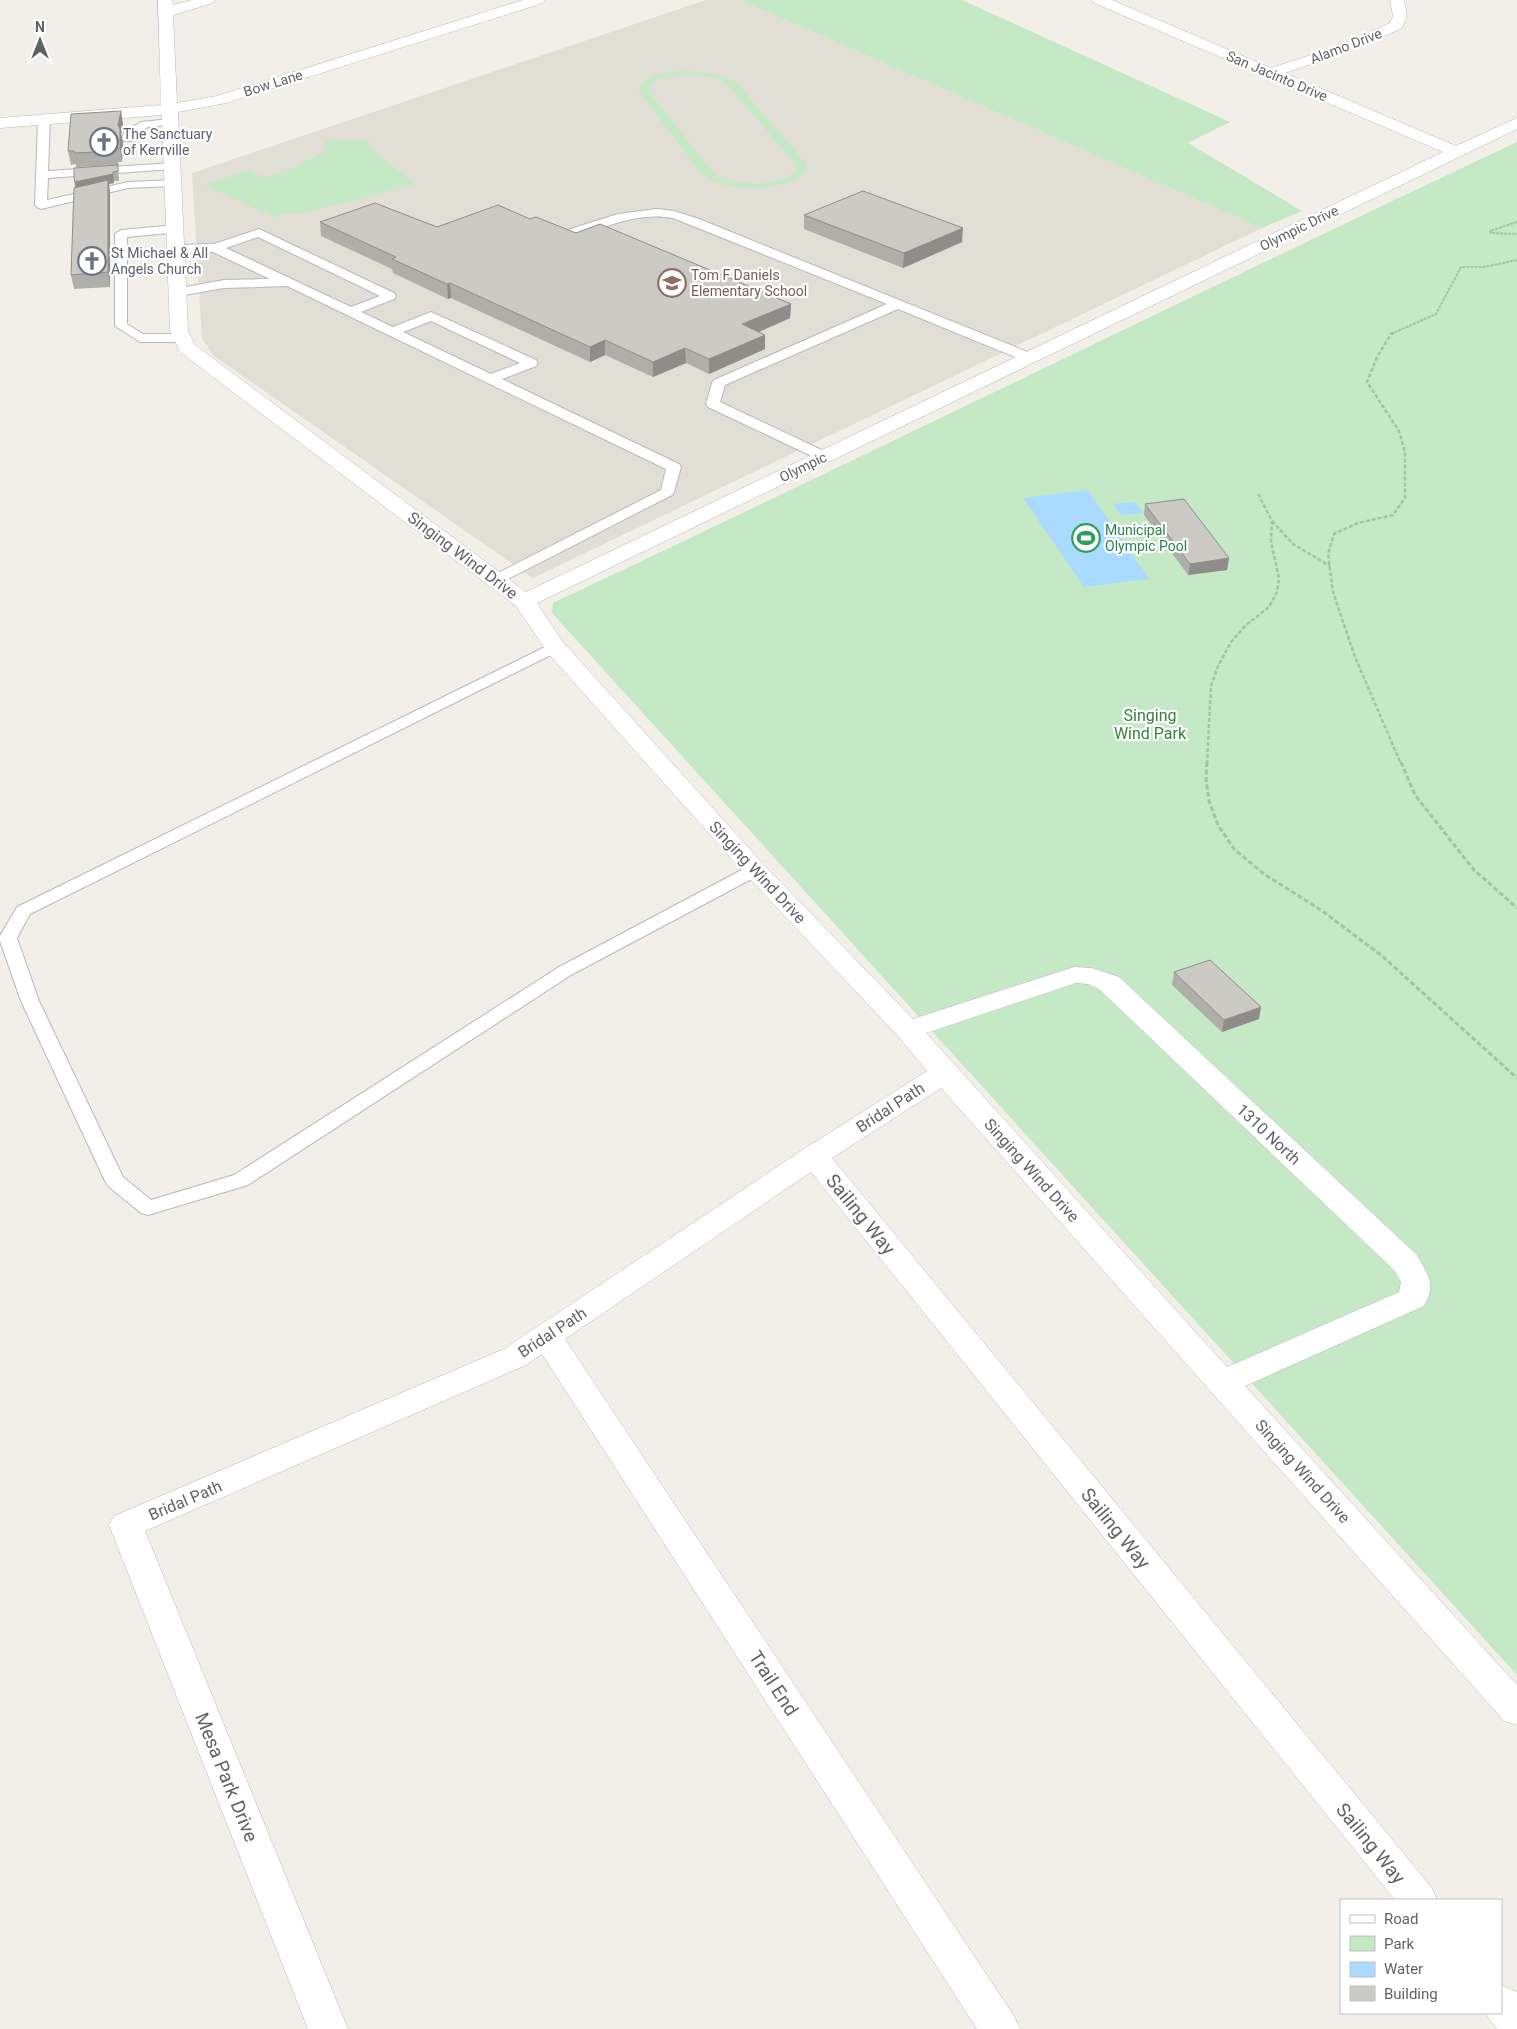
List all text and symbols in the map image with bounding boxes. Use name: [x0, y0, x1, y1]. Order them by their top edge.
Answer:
north arrow: [15, 15, 65, 65]
text: N: [35, 19, 45, 35]
street label: Alamo Drive: [1308, 25, 1384, 67]
street label: San Jacinto Drive: [1224, 47, 1330, 105]
street label: Bow Lane: [241, 66, 305, 100]
place label: The Sanctuary of Kerrville: [123, 126, 213, 158]
church icon: The Sanctuary of Kerrville: [89, 127, 119, 157]
street label: Olympic Drive: [1257, 202, 1341, 254]
place label: St Michael & All Angels Church: [111, 245, 208, 277]
church icon: St Michael & All Angels Church: [77, 246, 107, 276]
place label: Tom F Daniels Elementary School: [691, 267, 807, 299]
school or university icon: Tom F Daniels Elementary School: [657, 268, 687, 298]
street label: Olympic: [777, 449, 829, 485]
street label: Singing Wind Drive: [404, 508, 521, 603]
place label: Municipal Olympic Pool: [1105, 522, 1187, 554]
sports icon: Municipal Olympic Pool: [1071, 523, 1101, 553]
park label: Singing Wind Park: [1114, 706, 1187, 743]
street label: Singing Wind Drive: [705, 817, 810, 927]
street label: Bridal Path: [853, 1078, 928, 1137]
street label: 1310 North: [1233, 1100, 1305, 1169]
street label: Singing Wind Drive: [980, 1115, 1083, 1226]
street label: Sailing Way: [821, 1169, 900, 1259]
street label: Bridal Path: [515, 1303, 590, 1362]
street label: Singing Wind Drive: [1251, 1416, 1354, 1527]
street label: Bridal Path: [146, 1477, 225, 1524]
street label: Sailing Way: [1076, 1483, 1155, 1573]
street label: Trail End: [744, 1646, 803, 1720]
street label: Mesa Park Drive: [190, 1709, 263, 1845]
street label: Sailing Way: [1331, 1798, 1410, 1888]
legend: [1340, 1899, 1502, 2014]
text: Road: [1384, 1910, 1418, 1928]
text: Park: [1384, 1935, 1415, 1953]
text: Water: [1384, 1960, 1423, 1978]
text: Building: [1384, 1985, 1438, 2003]

